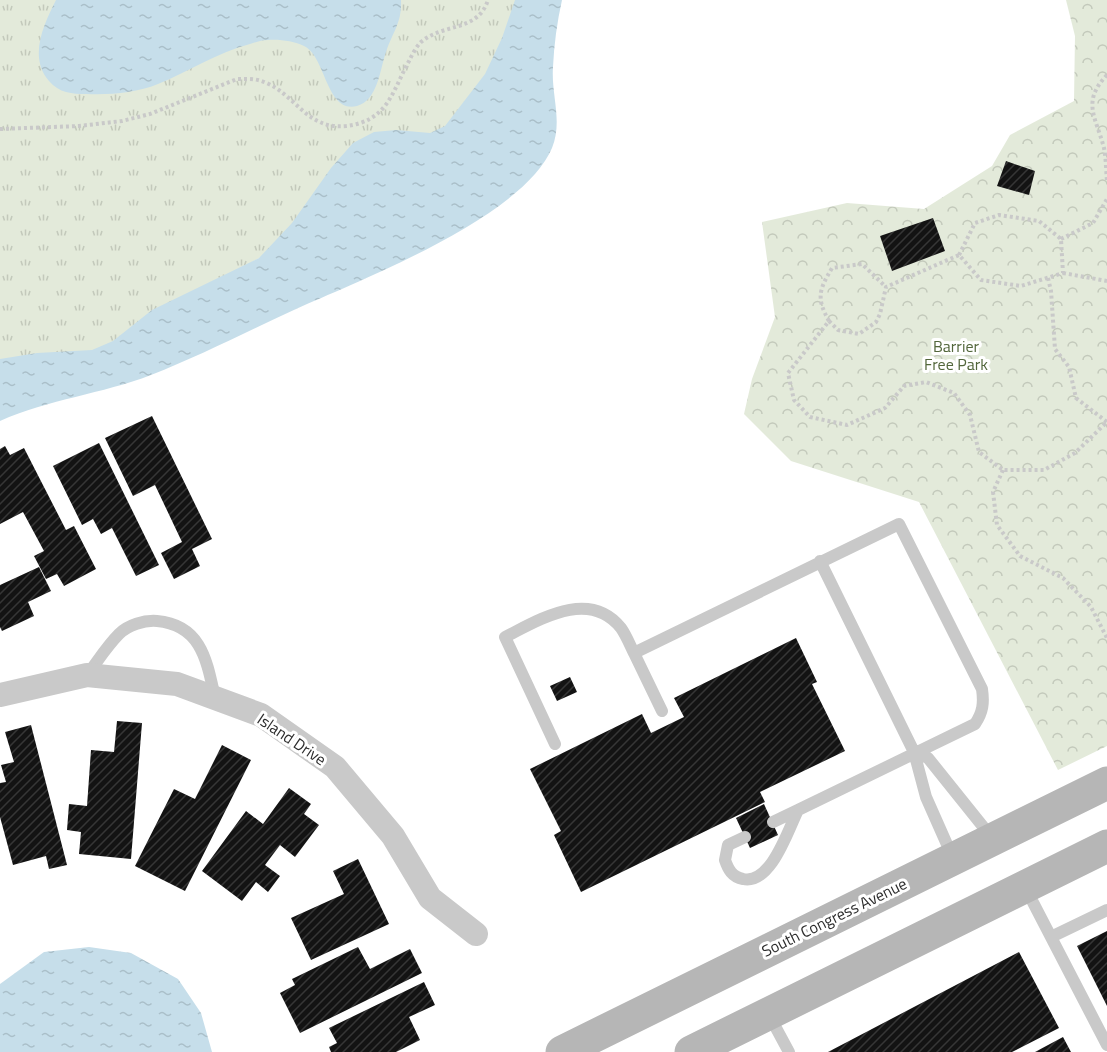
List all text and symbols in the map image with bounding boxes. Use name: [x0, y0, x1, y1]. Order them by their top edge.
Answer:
park label: Barrier Free Park: [924, 334, 988, 376]
street label: Island Drive: [253, 707, 331, 771]
street label: South Congress Avenue: [757, 871, 911, 963]

